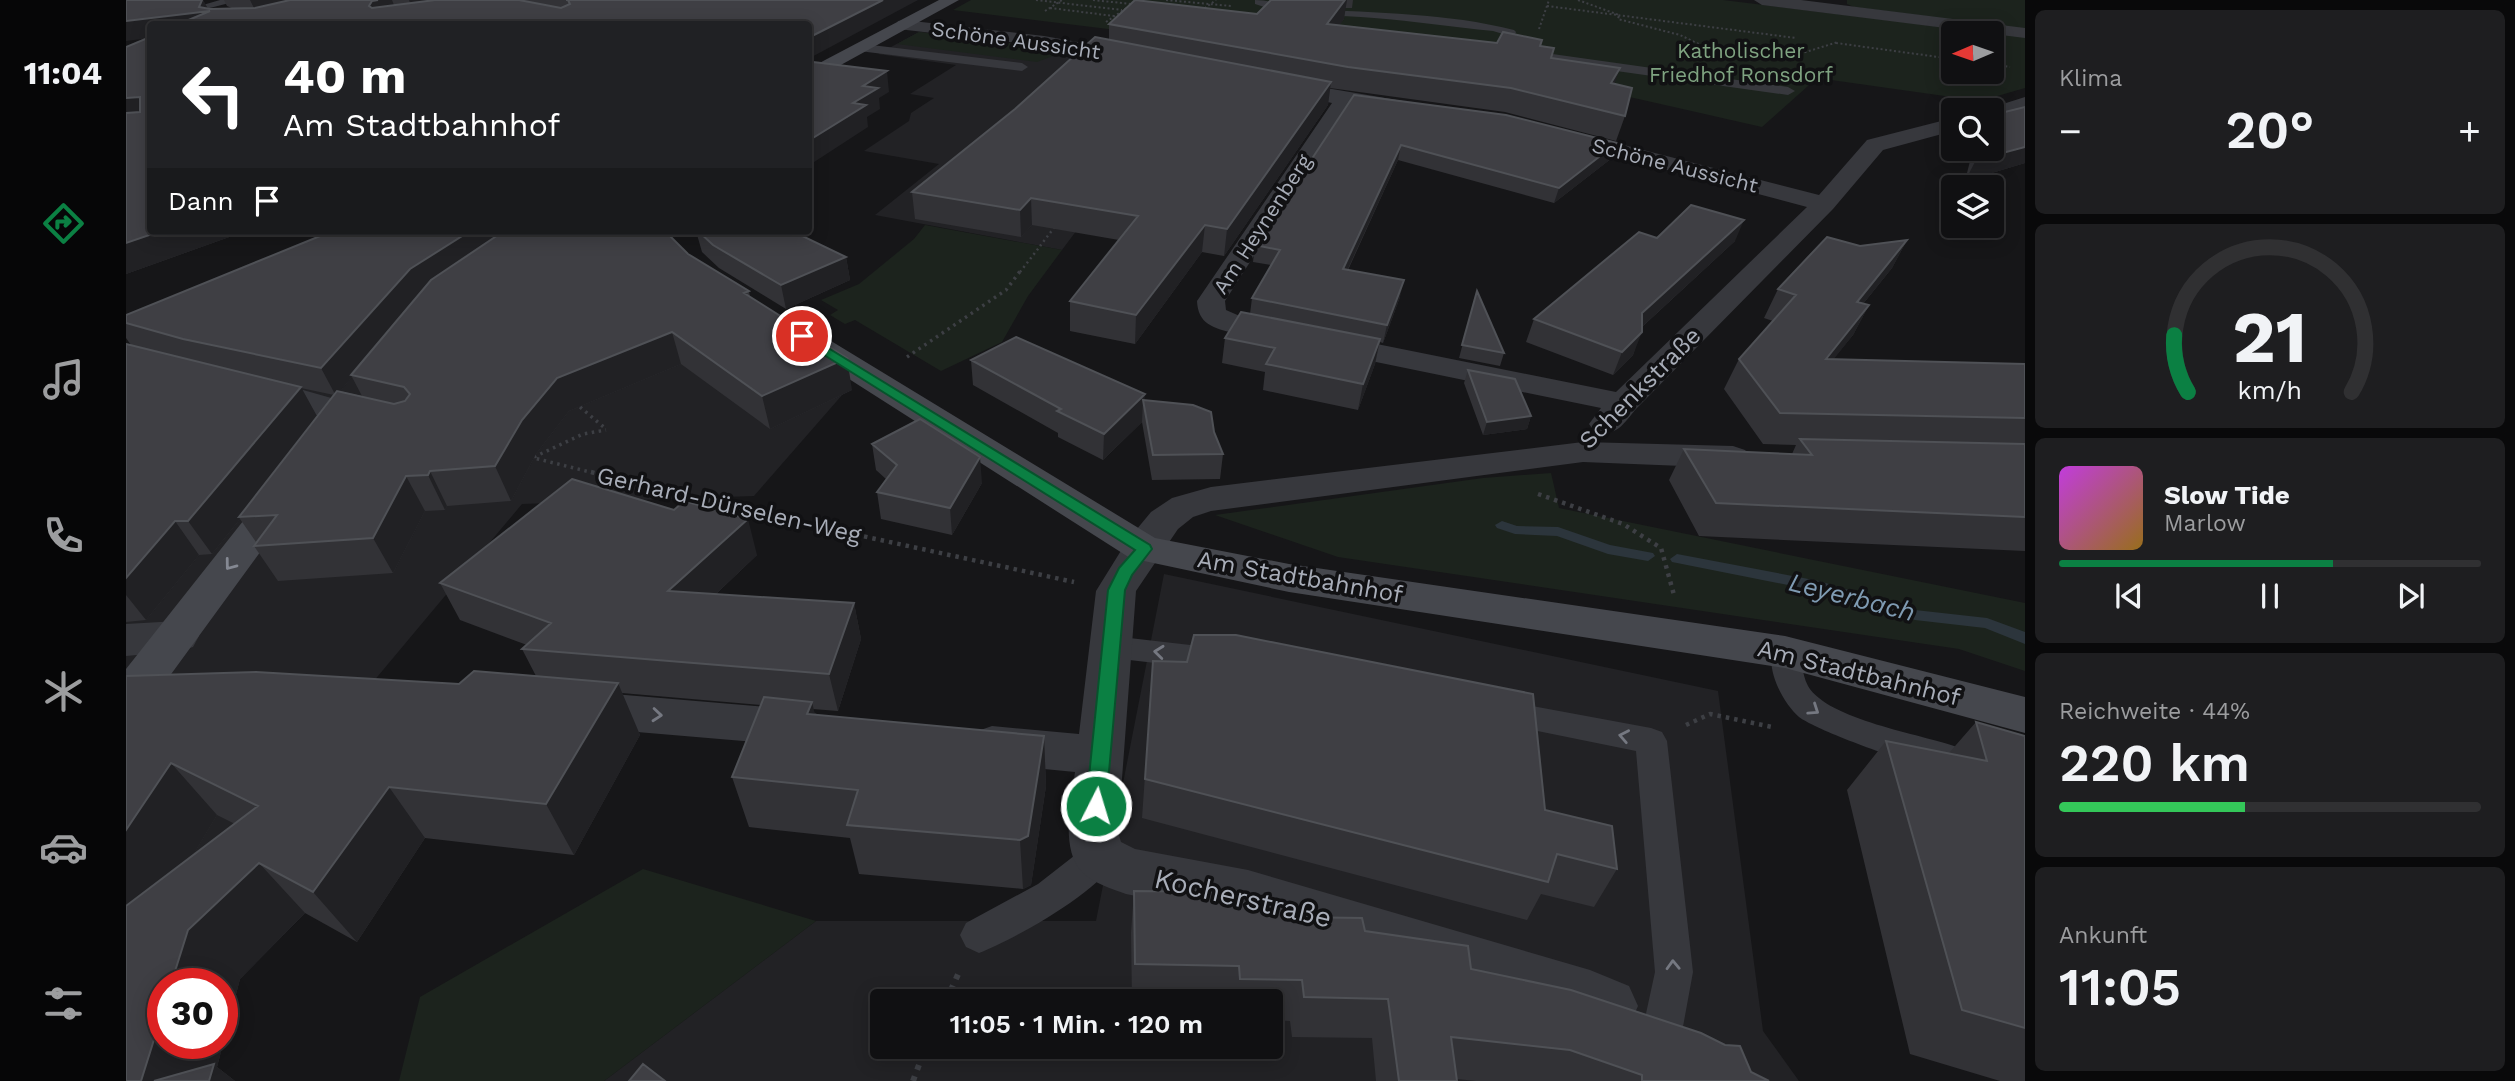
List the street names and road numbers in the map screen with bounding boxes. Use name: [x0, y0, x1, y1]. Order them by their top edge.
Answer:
street label: Schöne Aussicht: [930, 16, 1102, 64]
street label: Schöne Aussicht: [1589, 132, 1761, 198]
street label: Am Heynenberg: [1208, 149, 1317, 298]
street label: Schenkstraße: [1573, 321, 1707, 455]
street label: Gerhard-Dürselen-Weg: [594, 461, 864, 549]
street label: Am Stadtbahnhof: [1195, 545, 1405, 609]
street label: Am Stadtbahnhof: [1755, 634, 1964, 712]
street label: Kocherstraße: [1151, 862, 1335, 934]

